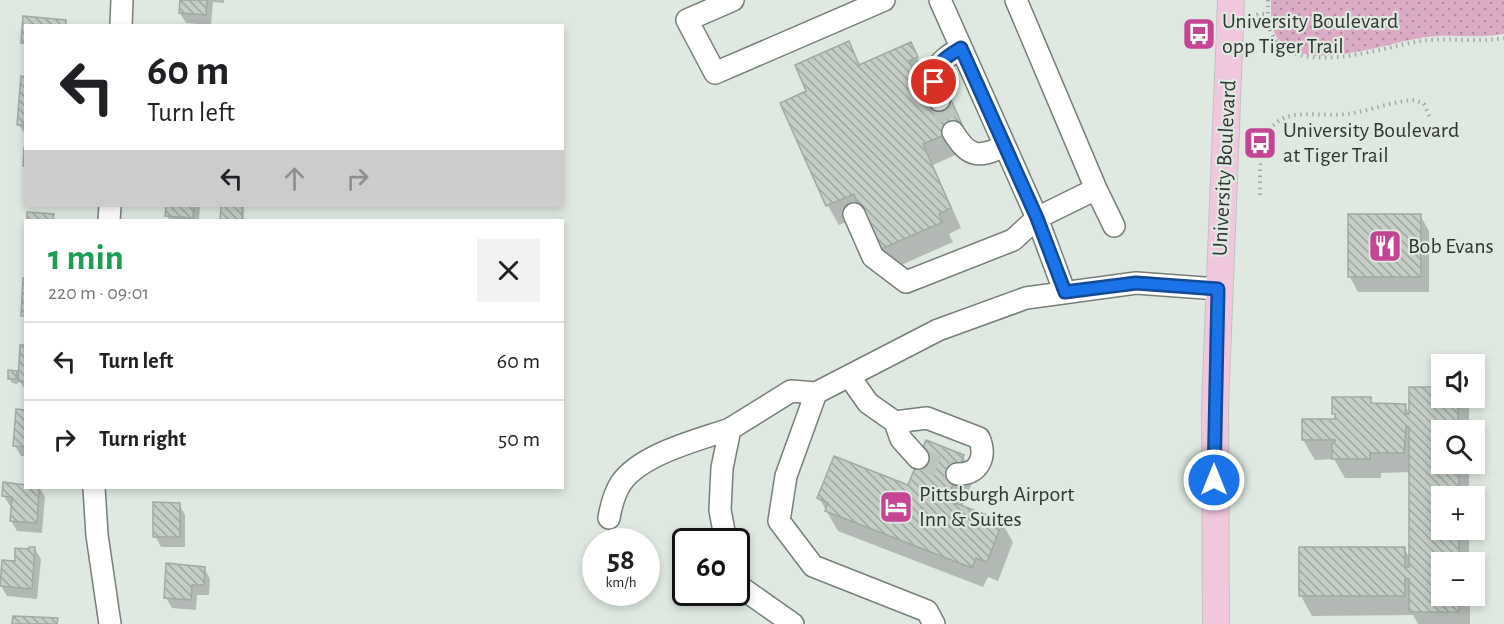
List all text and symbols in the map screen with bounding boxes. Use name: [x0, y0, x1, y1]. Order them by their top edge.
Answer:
place label: University Boulevard opp Tiger Trail: [1222, 10, 1398, 57]
bus stop icon: University Boulevard opp Tiger Trail: [1181, 16, 1217, 52]
icon: left: [48, 48, 126, 126]
text: 60 m: [147, 50, 229, 92]
pin: [908, 56, 959, 107]
icon: arrive: [917, 65, 950, 98]
street label: University Boulevard: [1208, 79, 1240, 257]
text: Turn left: [147, 99, 235, 126]
place label: University Boulevard at Tiger Trail: [1283, 119, 1459, 166]
bus stop icon: University Boulevard at Tiger Trail: [1242, 125, 1278, 161]
icon: left: [215, 162, 248, 195]
icon: ahead: [278, 162, 311, 195]
icon: right: [341, 162, 374, 195]
restaurant icon: Bob Evans: [1367, 228, 1403, 264]
place label: Bob Evans: [1408, 235, 1494, 257]
button: close: [477, 239, 540, 302]
text: 1 min: [48, 240, 124, 276]
text: 220 m · 09:01: [48, 283, 149, 303]
icon: left: [48, 345, 81, 378]
text: Turn left: [99, 350, 173, 372]
text: 60 m: [497, 350, 540, 372]
map controls: [1431, 354, 1485, 606]
button: sound: [1431, 354, 1485, 408]
button: search: [1431, 420, 1485, 474]
icon: right: [48, 423, 81, 456]
text: Turn right: [99, 428, 186, 450]
text: 50 m: [498, 428, 540, 450]
position arrow: [1182, 448, 1246, 512]
place label: Pittsburgh Airport Inn & Suites: [919, 483, 1074, 530]
button: +: [1431, 486, 1485, 540]
hotel icon: Pittsburgh Airport Inn & Suites: [878, 489, 914, 525]
speed limit sign: 60: [672, 528, 750, 606]
text: 58: [607, 545, 635, 575]
button: −: [1431, 552, 1485, 606]
text: km/h: [606, 575, 636, 590]

